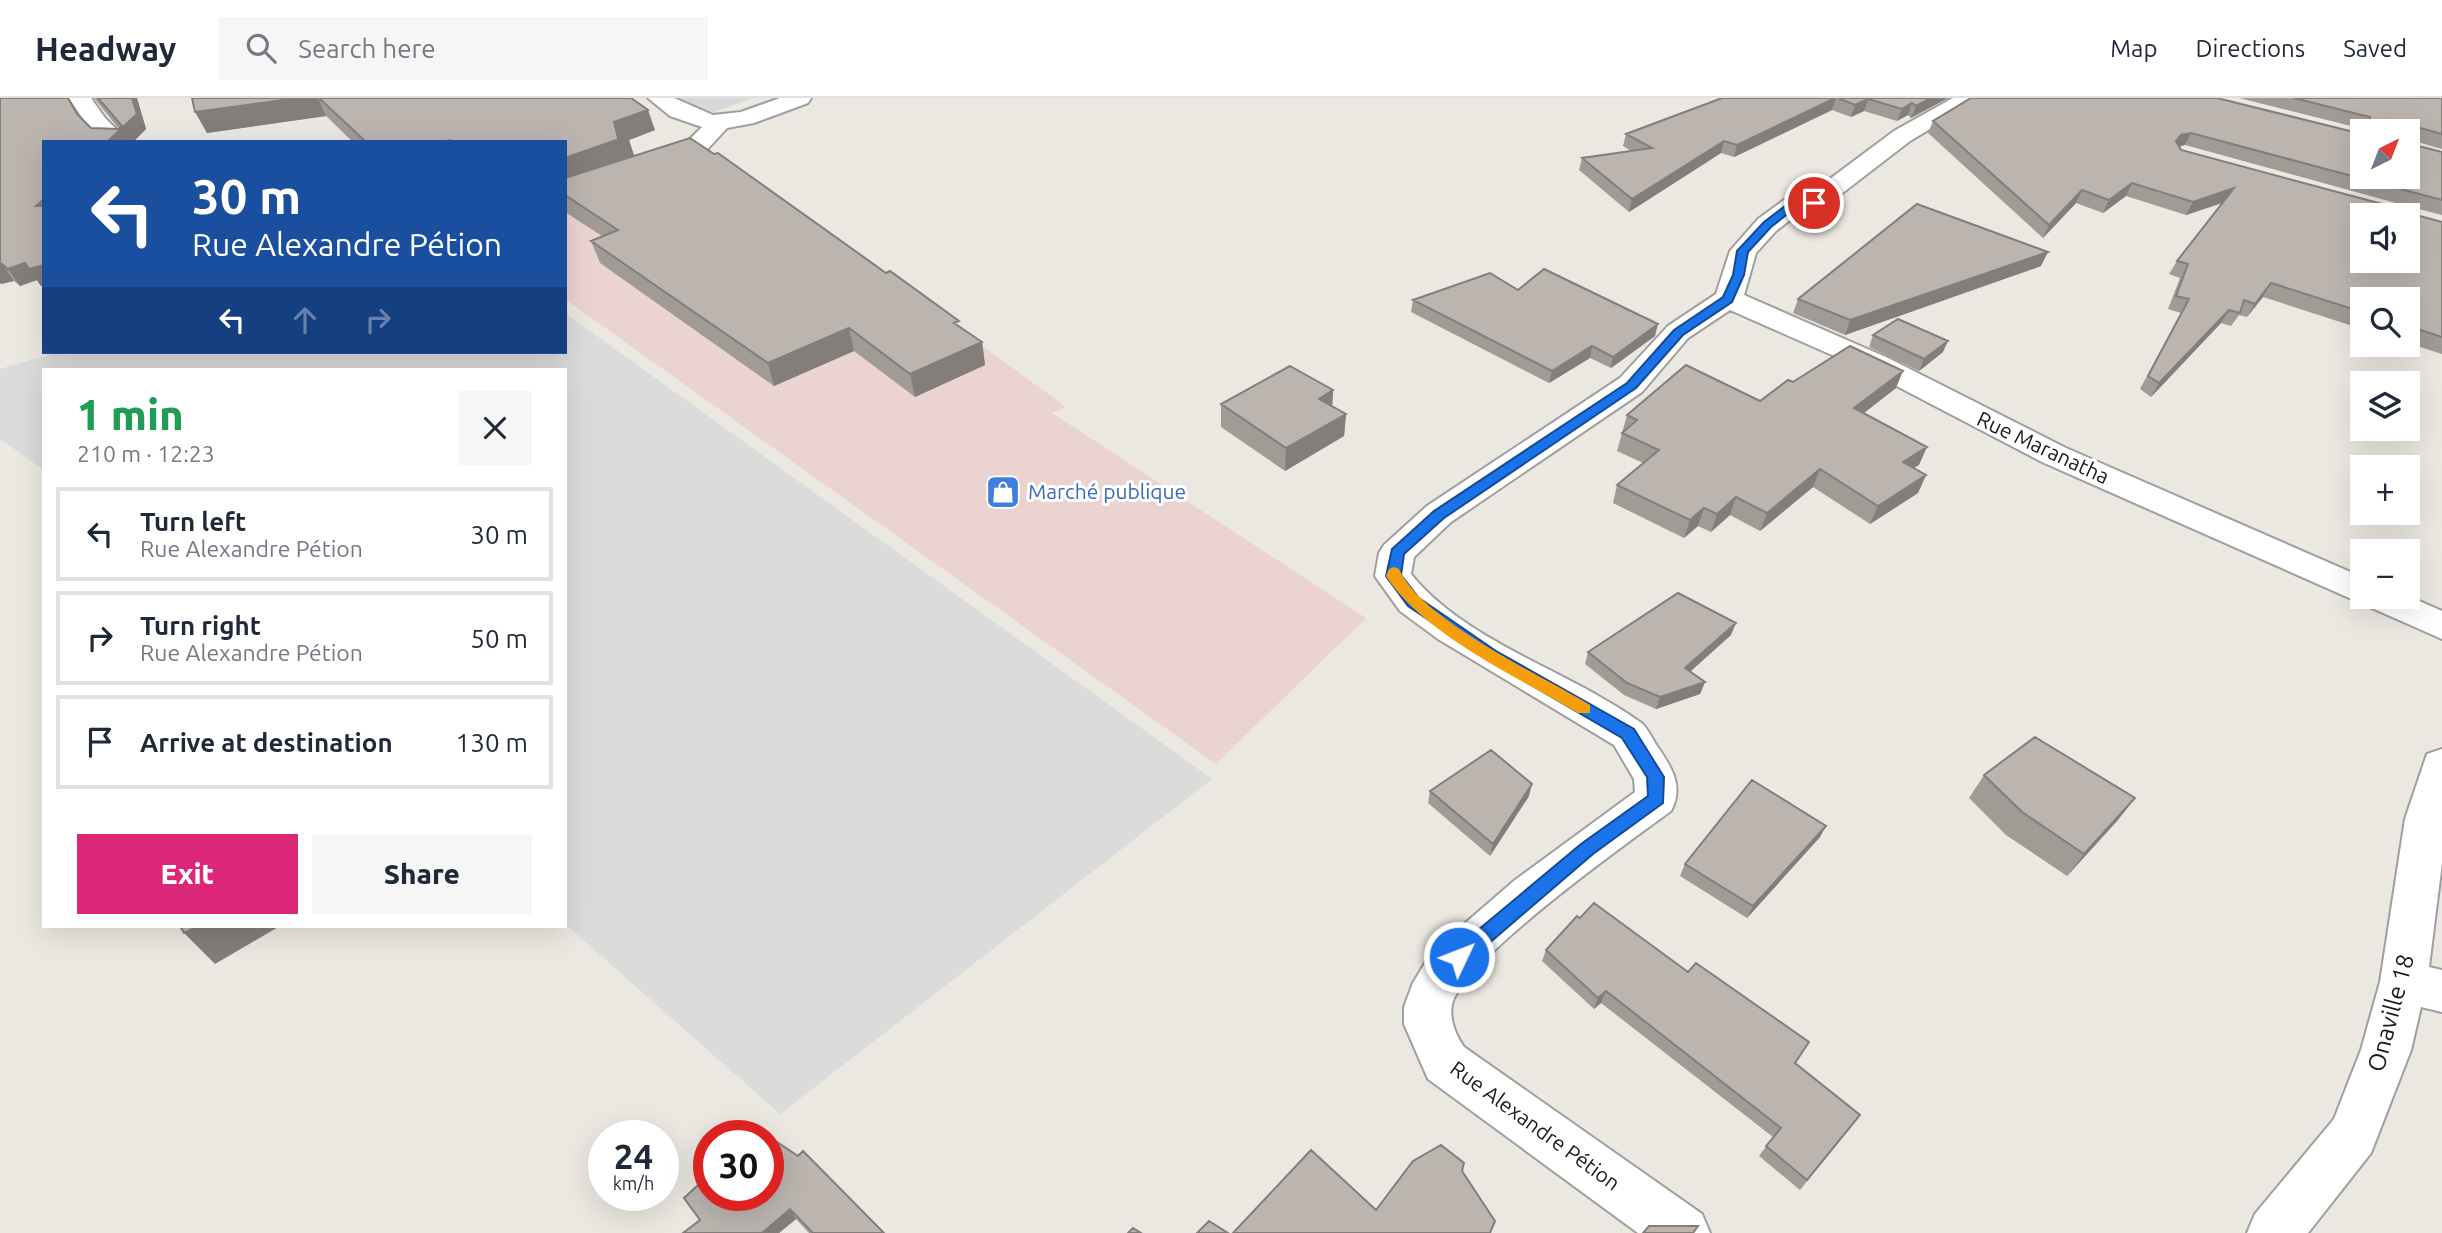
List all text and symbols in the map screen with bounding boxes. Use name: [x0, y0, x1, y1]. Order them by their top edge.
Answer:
search box: [218, 17, 708, 80]
icon: search: [242, 29, 280, 67]
text: Headway: [35, 30, 176, 67]
text: Search here: [298, 34, 436, 63]
text: Map: [2110, 35, 2157, 62]
text: Directions: [2195, 35, 2305, 62]
text: Saved: [2343, 35, 2407, 62]
north arrow: [2350, 119, 2420, 189]
map controls: [2350, 119, 2420, 609]
icon: left: [77, 168, 168, 259]
text: 30 m: [192, 168, 301, 223]
pin: [1784, 173, 1844, 233]
icon: arrive: [1795, 184, 1833, 222]
button: sound: [2350, 203, 2420, 273]
text: Rue Alexandre Pétion: [192, 226, 502, 262]
button: search: [2350, 287, 2420, 357]
icon: left: [213, 301, 251, 339]
icon: ahead: [286, 301, 324, 339]
icon: right: [359, 301, 397, 339]
button: layers: [2350, 371, 2420, 441]
text: 1 min: [77, 391, 184, 438]
button: close: [458, 391, 532, 465]
street label: Rue Maranatha: [1974, 406, 2113, 488]
text: 210 m · 12:23: [77, 441, 215, 466]
button: +: [2350, 455, 2420, 525]
shop icon: Marché publique: [984, 473, 1022, 511]
place label: Marché publique: [1028, 479, 1186, 503]
text: Turn left: [140, 507, 246, 536]
icon: left: [81, 515, 119, 553]
text: 30 m: [470, 520, 528, 549]
text: Rue Alexandre Pétion: [140, 536, 363, 561]
button: −: [2350, 539, 2420, 609]
text: Turn right: [140, 611, 261, 640]
icon: right: [81, 619, 119, 657]
text: 50 m: [470, 624, 528, 653]
text: Rue Alexandre Pétion: [140, 640, 363, 665]
icon: arrive: [81, 723, 119, 761]
text: Arrive at destination: [140, 728, 393, 757]
text: 130 m: [456, 728, 528, 757]
button: Exit: [77, 834, 298, 914]
button: Share: [312, 834, 532, 914]
position arrow: [1422, 920, 1496, 994]
street label: Onaville 18: [2362, 951, 2419, 1075]
street label: Rue Alexandre Pétion: [1446, 1056, 1625, 1195]
speed limit sign: 30: [693, 1120, 784, 1211]
text: 24: [614, 1136, 653, 1176]
text: km/h: [613, 1173, 654, 1193]

